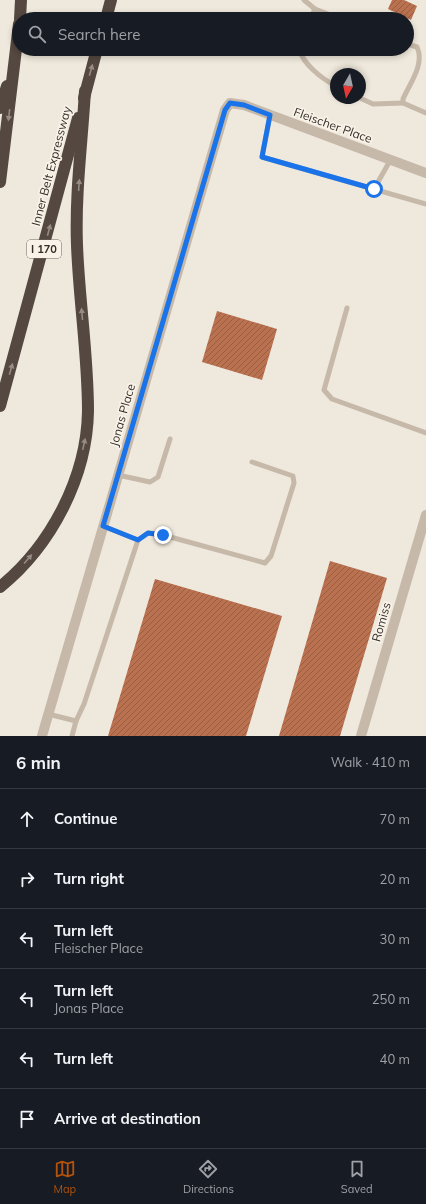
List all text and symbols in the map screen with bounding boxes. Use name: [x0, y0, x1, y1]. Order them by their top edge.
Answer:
search box: [12, 12, 414, 56]
icon: search: [26, 23, 48, 45]
text: Search here: [58, 25, 140, 44]
one-way arrow: [88, 64, 94, 76]
north arrow: [330, 68, 366, 104]
street label: Inner Belt Expressway: [28, 104, 74, 227]
street label: Fleischer Place: [292, 104, 374, 146]
one-way arrow: [6, 109, 12, 121]
one-way arrow: [76, 179, 83, 191]
route start: [365, 180, 383, 198]
one-way arrow: [46, 224, 52, 236]
road number: I 170: [27, 240, 61, 258]
one-way arrow: [78, 308, 85, 320]
one-way arrow: [8, 362, 14, 375]
street label: Jonas Place: [106, 382, 138, 448]
one-way arrow: [81, 438, 87, 450]
route end: [154, 526, 172, 544]
one-way arrow: [23, 554, 32, 565]
street label: Romiss: [368, 601, 394, 643]
text: 6 min: [16, 752, 61, 773]
text: Walk · 410 m: [331, 754, 410, 770]
icon: ahead: [16, 808, 38, 830]
text: Continue: [54, 809, 117, 828]
text: 70 m: [380, 811, 410, 827]
icon: right: [16, 868, 38, 890]
text: Turn right: [54, 869, 124, 888]
text: 20 m: [380, 871, 410, 887]
text: Turn left: [54, 921, 113, 940]
icon: left: [16, 928, 38, 950]
text: 30 m: [380, 931, 410, 947]
text: Fleischer Place: [54, 940, 143, 956]
text: Turn left: [54, 981, 113, 1000]
icon: left: [16, 988, 38, 1010]
text: 250 m: [372, 991, 410, 1007]
text: Jonas Place: [54, 1000, 124, 1016]
icon: left: [16, 1048, 38, 1070]
text: Turn left: [54, 1049, 113, 1068]
text: 40 m: [380, 1051, 410, 1067]
icon: arrive: [16, 1108, 38, 1130]
text: Arrive at destination: [54, 1109, 201, 1128]
tab: Map: [53, 1158, 76, 1196]
tab: Directions: [183, 1158, 234, 1196]
tab: Saved: [341, 1158, 373, 1196]

